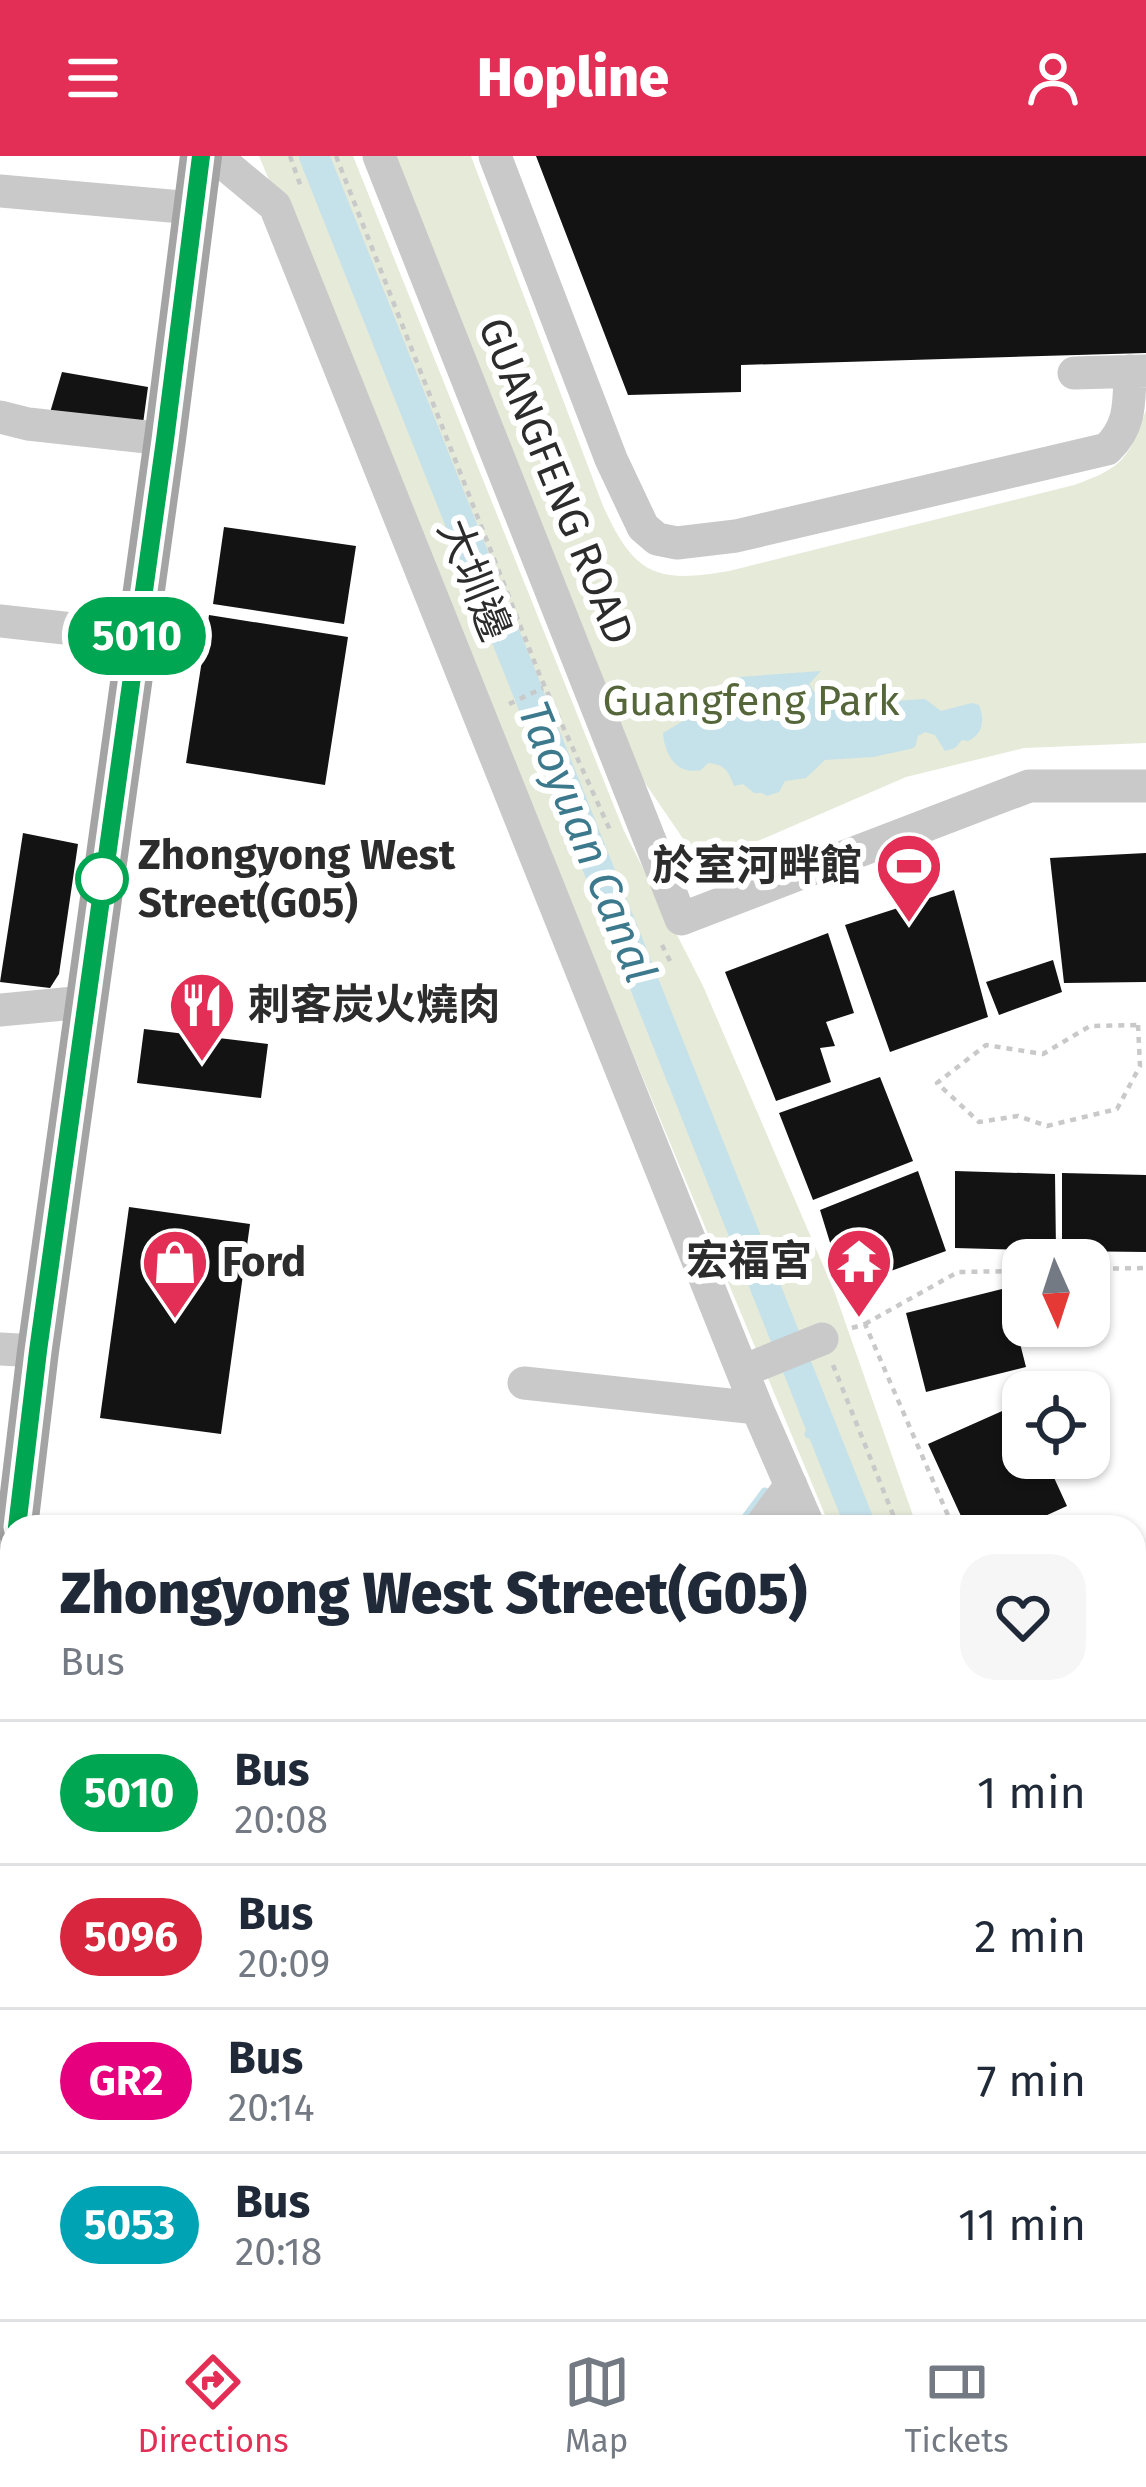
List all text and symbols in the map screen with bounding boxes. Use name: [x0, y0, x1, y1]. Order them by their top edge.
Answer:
icon: menu: [60, 45, 126, 111]
icon: person: [1020, 45, 1086, 111]
text: Hopline: [477, 46, 669, 110]
street label: GUANGFENG ROAD: [468, 311, 644, 651]
street label: 大圳邊: [427, 512, 521, 648]
line badge: 5010: [53, 597, 221, 675]
text: 5010: [92, 611, 182, 661]
park label: Guangfeng Park: [602, 676, 900, 726]
water label: Taoyuan Canal: [506, 694, 668, 990]
place label: Zhongyong West Street(G05): [138, 830, 456, 928]
sports icon: 於室河畔館: [874, 831, 944, 925]
place label: 於室河畔館: [652, 841, 862, 891]
marker: Zhongyong West Street(G05): [77, 854, 127, 904]
restaurant icon: 刺客炭火燒肉: [167, 970, 237, 1064]
place label: 刺客炭火燒肉: [248, 980, 500, 1030]
temple icon: 宏福宮: [824, 1226, 894, 1320]
shop icon: Ford: [140, 1227, 210, 1321]
place label: 宏福宮: [686, 1236, 812, 1286]
place label: Ford: [222, 1237, 306, 1287]
north arrow: [1002, 1239, 1110, 1347]
map controls: [1002, 1239, 1110, 1479]
button: locate: [1002, 1371, 1110, 1479]
button: heart: [960, 1554, 1086, 1680]
text: Zhongyong West Street(G05): [60, 1560, 807, 1628]
text: Bus: [60, 1639, 125, 1685]
text: Bus: [234, 1743, 309, 1797]
text: 1 min: [977, 1766, 1086, 1820]
text: 5010: [84, 1768, 174, 1818]
text: 20:08: [234, 1797, 328, 1843]
text: Bus: [238, 1887, 313, 1941]
text: 2 min: [974, 1910, 1086, 1964]
text: 5096: [84, 1912, 178, 1962]
text: 20:09: [238, 1941, 330, 1987]
text: Bus: [228, 2031, 303, 2085]
text: 7 min: [976, 2054, 1086, 2108]
text: GR2: [89, 2056, 163, 2106]
text: 20:14: [228, 2085, 315, 2131]
text: Bus: [235, 2175, 310, 2229]
text: 11 min: [958, 2198, 1086, 2252]
text: 5053: [84, 2200, 175, 2250]
text: 20:18: [235, 2229, 322, 2275]
tab: Directions: [137, 2349, 289, 2461]
tab: Map: [564, 2349, 630, 2461]
tab: Tickets: [905, 2349, 1009, 2461]

